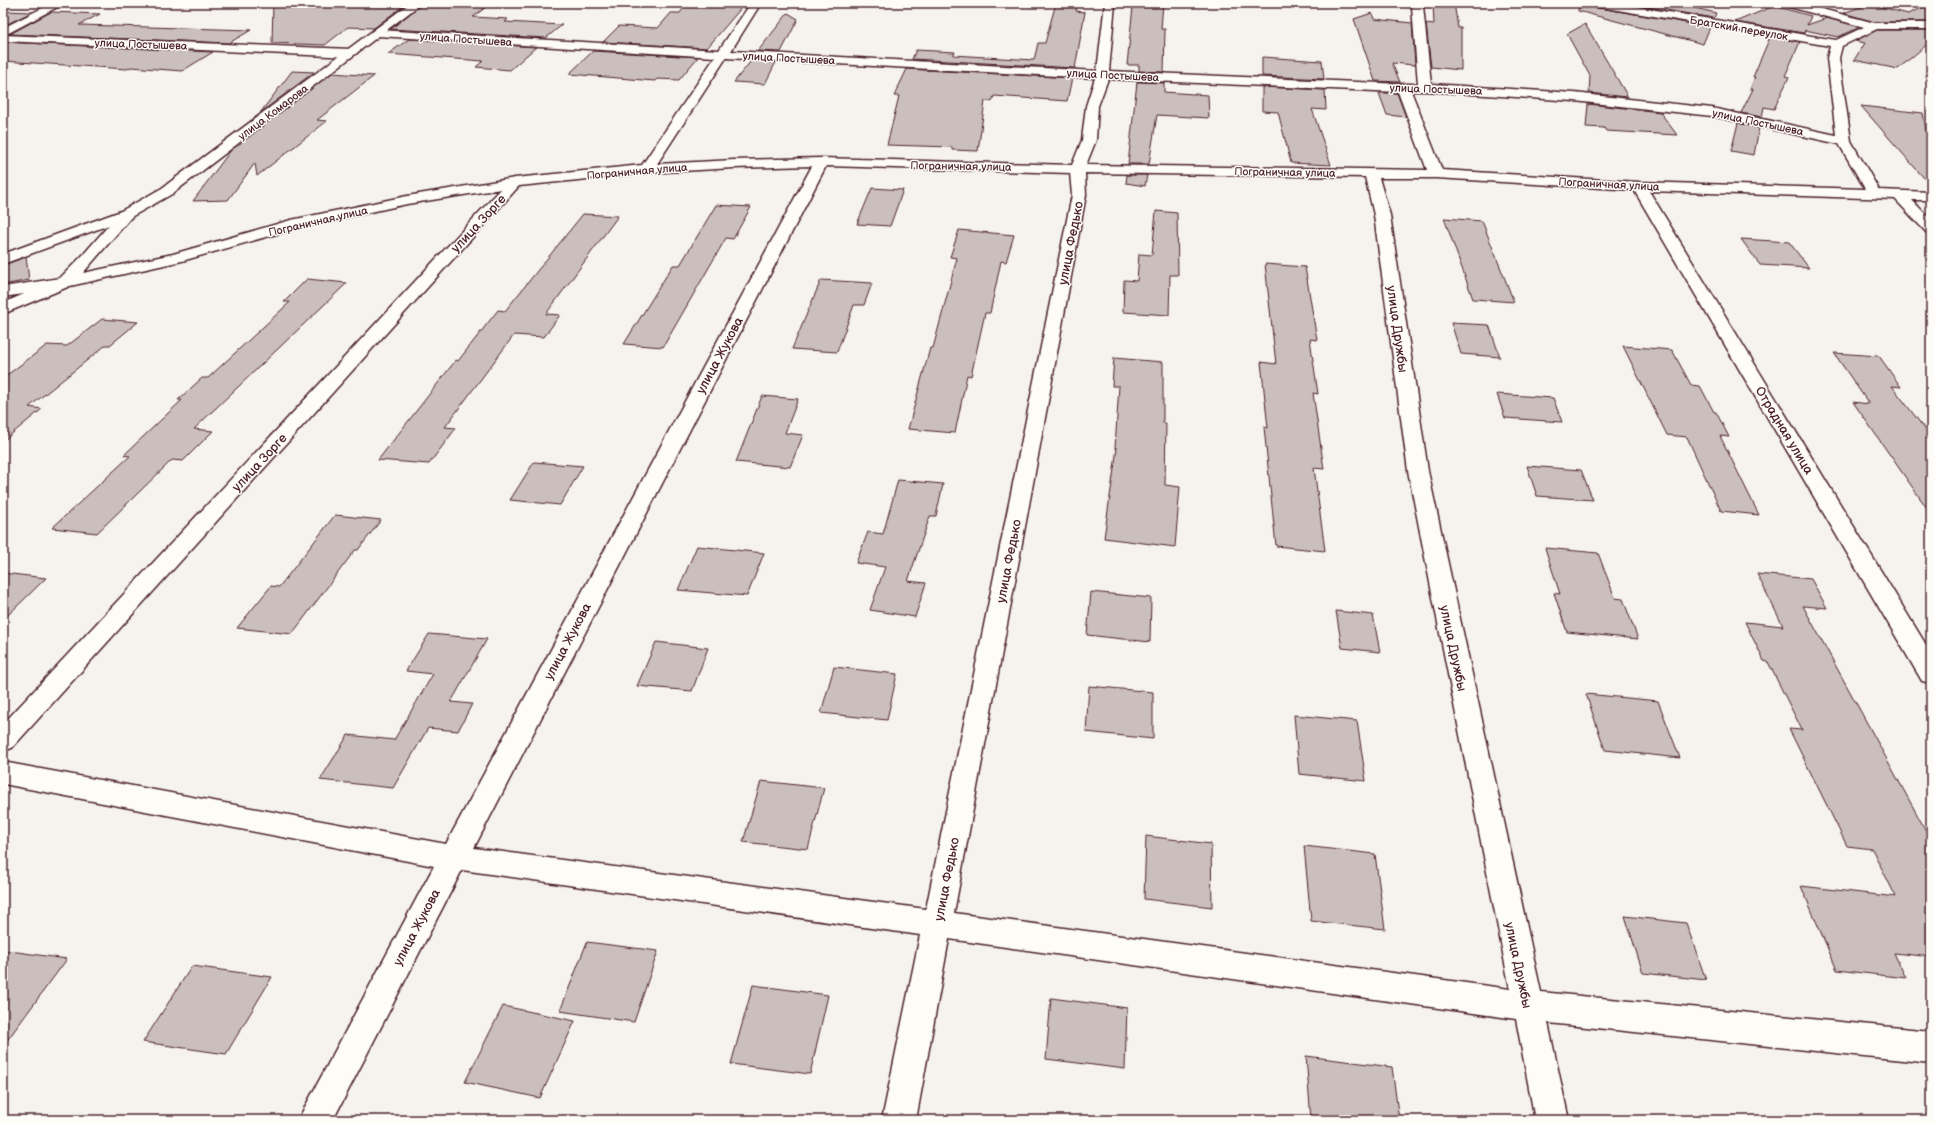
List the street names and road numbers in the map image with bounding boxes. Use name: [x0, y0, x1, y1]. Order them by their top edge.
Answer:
street label: Братский переулок: [1689, 13, 1789, 44]
street label: улица Постышева: [419, 30, 513, 49]
street label: улица Постышева: [94, 36, 188, 53]
street label: улица Постышева: [742, 50, 836, 67]
street label: улица Постышева: [1066, 67, 1160, 84]
street label: улица Постышева: [1389, 81, 1483, 98]
street label: улица Комарова: [236, 82, 311, 143]
street label: улица Постышева: [1711, 106, 1805, 139]
street label: Пограничная улица: [910, 159, 1012, 174]
street label: Пограничная улица: [586, 161, 689, 182]
street label: Пограничная улица: [1234, 165, 1336, 180]
street label: Пограничная улица: [1558, 175, 1660, 194]
street label: улица Зорге: [448, 191, 510, 256]
street label: улица Федько: [1055, 200, 1087, 286]
street label: Пограничная улица: [267, 204, 369, 239]
street label: улица Дружбы: [1383, 285, 1411, 374]
street label: улица Жукова: [693, 314, 747, 397]
street label: Отрадная улица: [1752, 384, 1817, 478]
street label: улица Зорге: [229, 430, 291, 495]
street label: улица Федько: [993, 518, 1025, 604]
street label: улица Жукова: [541, 600, 595, 683]
street label: улица Дружбы: [1436, 604, 1470, 693]
street label: улица Федько: [931, 836, 963, 922]
street label: улица Жукова: [390, 886, 444, 969]
street label: улица Дружбы: [1501, 921, 1535, 1010]

